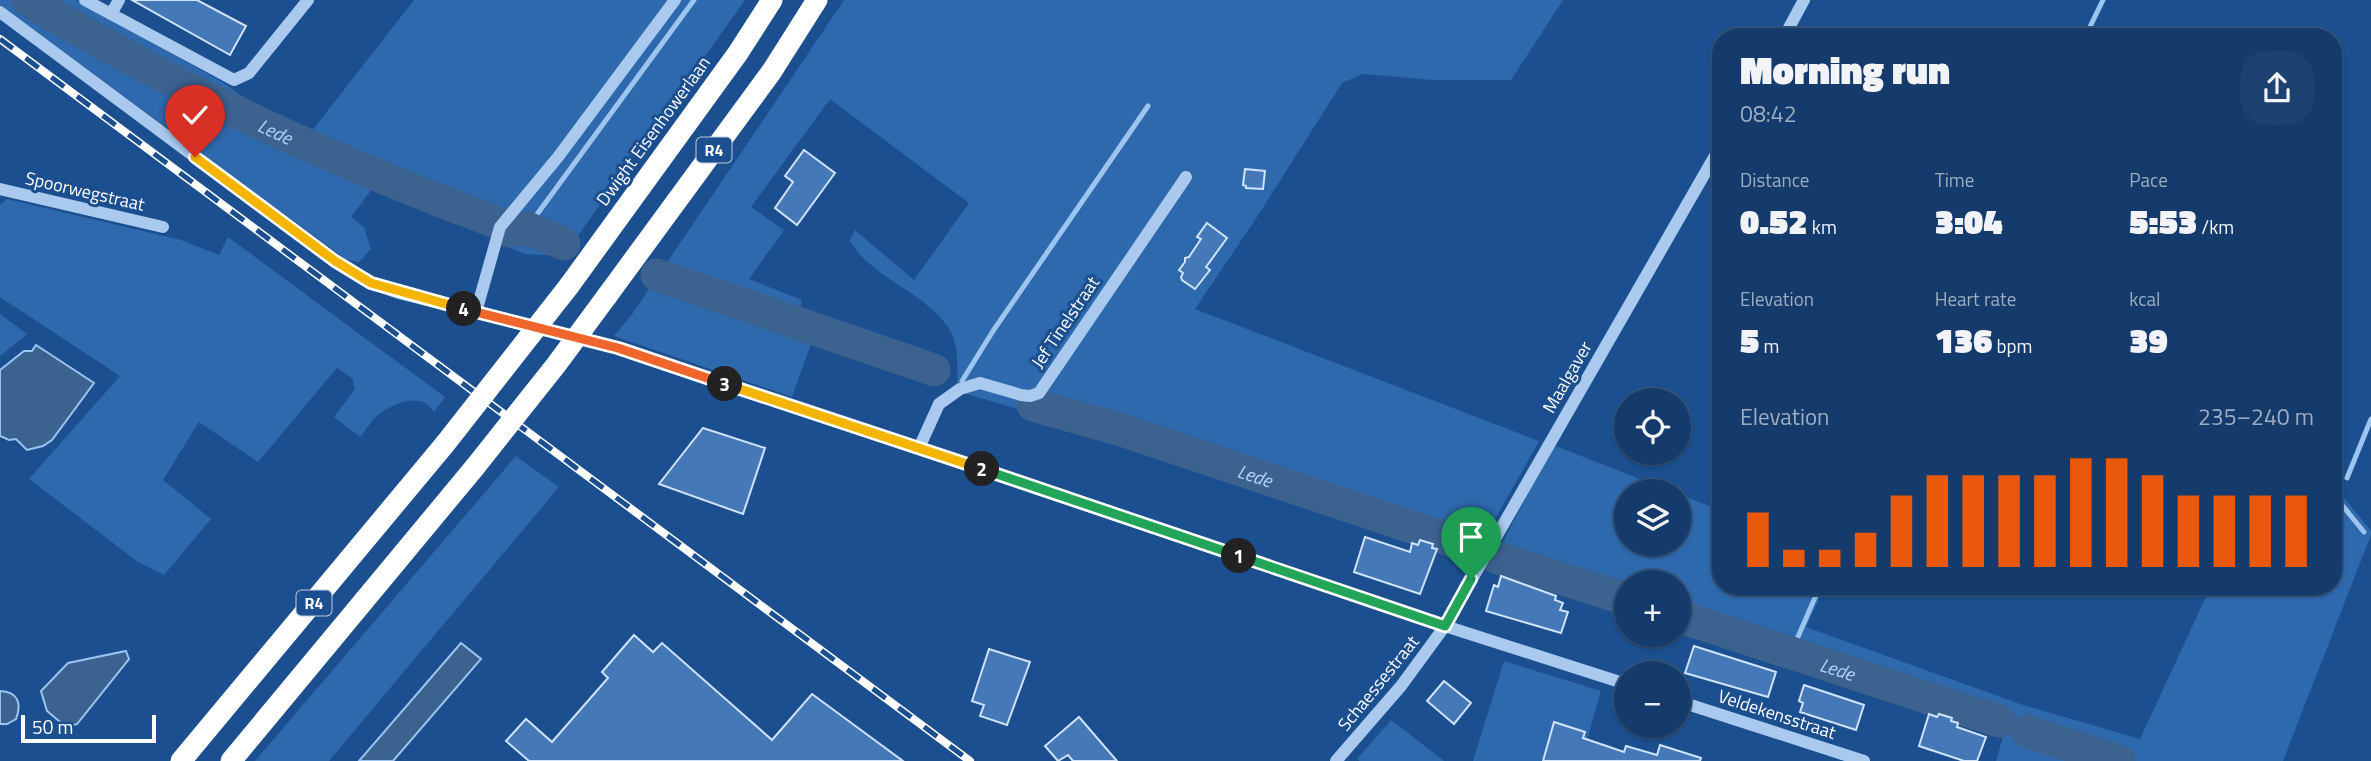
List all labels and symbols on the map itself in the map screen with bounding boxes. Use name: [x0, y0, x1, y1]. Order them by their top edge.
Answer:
street label: Dwight Eisenhowerlaan: [589, 51, 717, 211]
pin: [165, 85, 225, 157]
water label: Lede: [254, 110, 299, 151]
road number: R4: [696, 138, 732, 162]
street label: Spoorwegstraat: [23, 164, 148, 218]
street label: Jef Tinelstraat: [1024, 270, 1106, 373]
pin: 4: [447, 292, 482, 326]
street label: Maalgaver: [1535, 336, 1599, 418]
pin: 3: [708, 366, 742, 402]
pin: 2: [964, 452, 1000, 486]
water label: Lede: [1234, 455, 1278, 494]
pin: [1441, 507, 1501, 579]
pin: 1: [1222, 538, 1256, 574]
road number: R4: [296, 590, 332, 616]
street label: Schaessestraat: [1331, 629, 1426, 737]
water label: Lede: [1817, 649, 1860, 688]
street label: Veldekensstraat: [1715, 682, 1840, 746]
scale bar: [21, 712, 156, 744]

